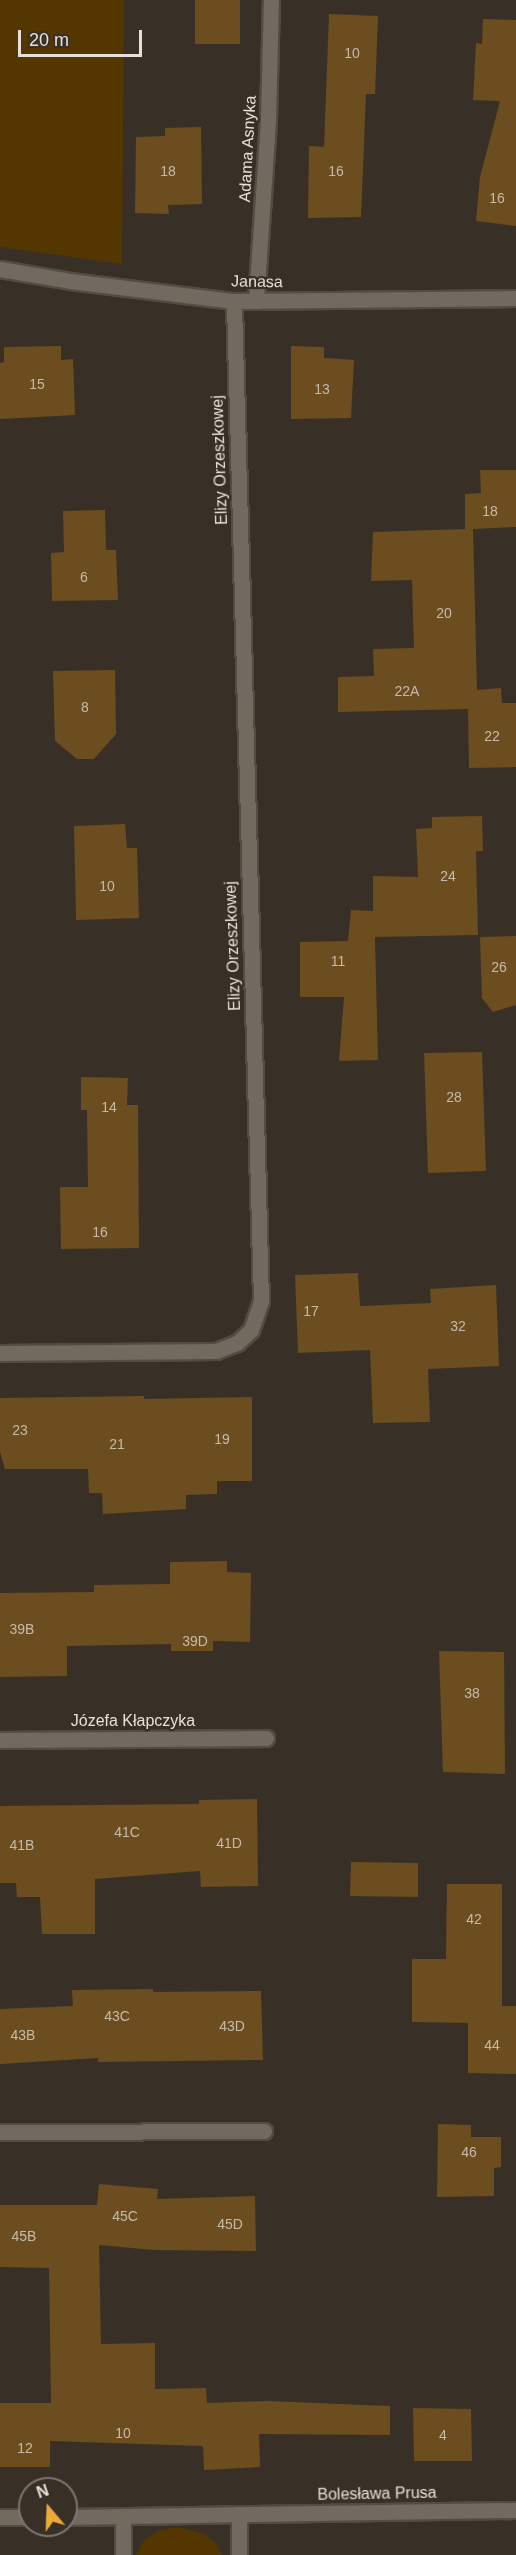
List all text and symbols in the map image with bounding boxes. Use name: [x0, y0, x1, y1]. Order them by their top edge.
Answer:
scale bar: [21, 18, 146, 56]
text: 20 m: [29, 30, 69, 50]
house number: 10: [344, 45, 360, 61]
street label: Adama Asnyka: [236, 95, 260, 203]
house number: 18: [160, 163, 176, 179]
house number: 16: [328, 163, 344, 179]
house number: 16: [489, 190, 505, 206]
street label: Janasa: [231, 272, 283, 292]
house number: 15: [29, 376, 45, 392]
house number: 13: [314, 381, 330, 397]
street label: Elizy Orzeszkowej: [208, 395, 232, 525]
house number: 18: [482, 503, 498, 519]
house number: 6: [80, 569, 88, 585]
house number: 20: [436, 605, 452, 621]
house number: 22A: [395, 683, 419, 699]
house number: 8: [81, 699, 89, 715]
house number: 22: [484, 728, 500, 744]
house number: 24: [440, 868, 456, 884]
house number: 10: [99, 878, 115, 894]
street label: Elizy Orzeszkowej: [221, 881, 245, 1011]
house number: 11: [331, 953, 345, 969]
house number: 26: [491, 959, 507, 975]
house number: 28: [446, 1089, 462, 1105]
house number: 14: [101, 1099, 117, 1115]
house number: 16: [92, 1224, 108, 1240]
house number: 17: [303, 1303, 319, 1319]
house number: 32: [450, 1318, 466, 1334]
house number: 23: [12, 1422, 28, 1438]
house number: 19: [214, 1431, 230, 1447]
house number: 21: [109, 1436, 125, 1452]
house number: 39B: [10, 1621, 34, 1637]
house number: 39D: [182, 1633, 208, 1649]
house number: 38: [464, 1685, 480, 1701]
street label: Józefa Kłapczyka: [71, 1711, 195, 1731]
house number: 41C: [114, 1824, 140, 1840]
house number: 41D: [216, 1835, 242, 1851]
house number: 41B: [10, 1837, 34, 1853]
house number: 42: [466, 1911, 482, 1927]
house number: 43C: [104, 2008, 130, 2024]
house number: 43D: [219, 2018, 245, 2034]
house number: 43B: [11, 2027, 35, 2043]
house number: 44: [484, 2037, 500, 2053]
house number: 46: [461, 2144, 477, 2160]
house number: 45C: [112, 2208, 138, 2224]
house number: 45D: [217, 2216, 243, 2232]
house number: 45B: [12, 2228, 36, 2244]
house number: 10: [115, 2425, 131, 2441]
house number: 4: [439, 2427, 447, 2443]
house number: 12: [17, 2440, 33, 2456]
north arrow: [18, 2477, 78, 2537]
text: N: [34, 2481, 51, 2501]
street label: Bolesława Prusa: [317, 2483, 437, 2505]

